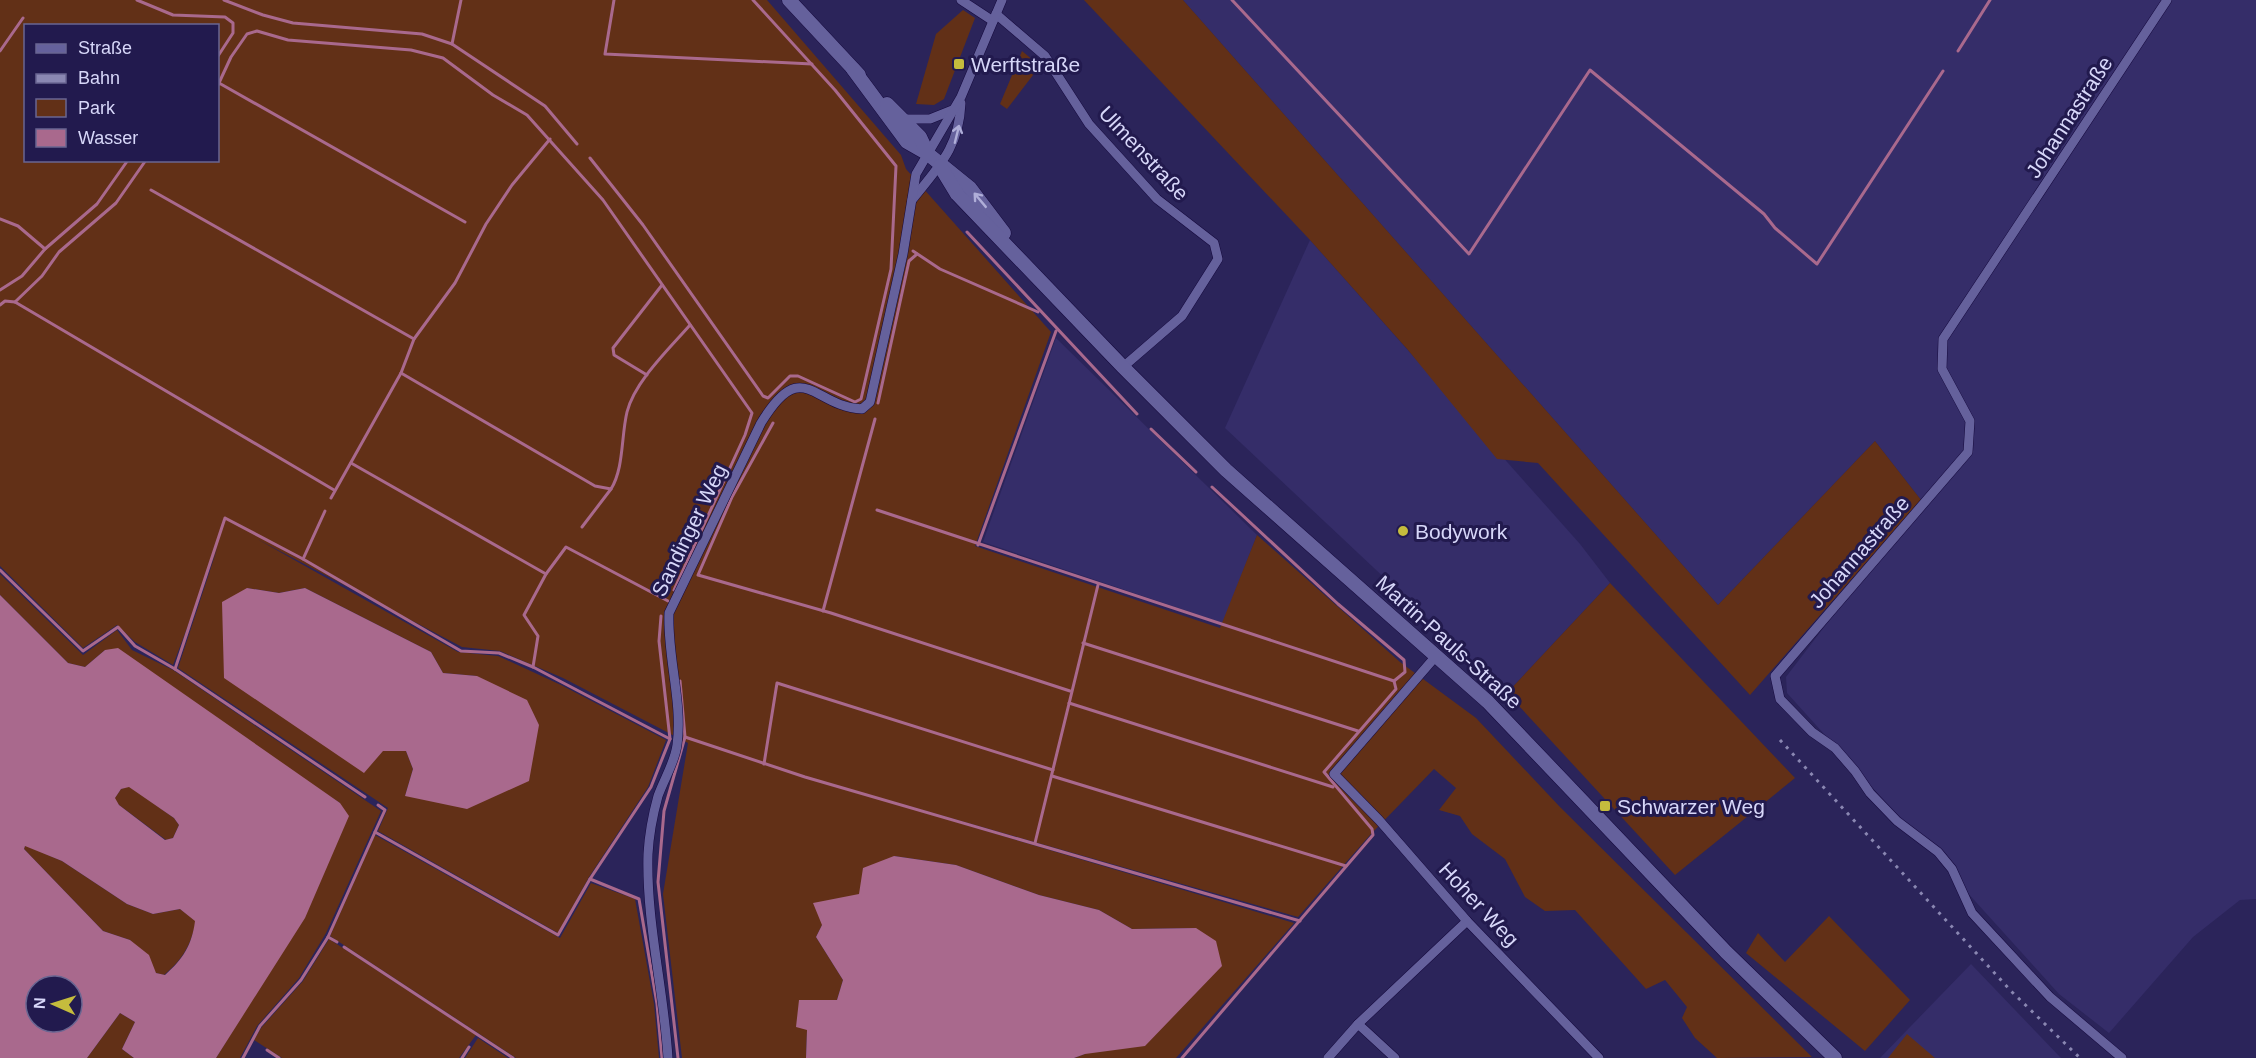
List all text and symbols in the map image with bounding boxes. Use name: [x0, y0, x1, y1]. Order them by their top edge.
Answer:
legend: [24, 24, 219, 162]
text: Straße: [78, 38, 132, 58]
street label: Johannastraße: [2021, 52, 2117, 182]
place label: Werftstraße: [971, 53, 1080, 76]
marker: Werftstraße: [952, 57, 966, 71]
text: Bahn: [78, 68, 120, 88]
text: Park: [78, 98, 116, 118]
street label: Ulmenstraße: [1095, 101, 1193, 205]
one-way arrow: [951, 124, 963, 143]
text: Wasser: [78, 128, 138, 148]
one-way arrow: [973, 193, 987, 208]
street label: Sandinger Weg: [647, 460, 731, 600]
street label: Johannastraße: [1804, 492, 1914, 612]
place label: Bodywork: [1415, 520, 1508, 543]
marker: Bodywork: [1396, 524, 1410, 538]
street label: Martin-Pauls-Straße: [1371, 571, 1527, 713]
place label: Schwarzer Weg: [1617, 795, 1765, 818]
marker: Schwarzer Weg: [1598, 799, 1612, 813]
street label: Hoher Weg: [1434, 857, 1524, 951]
north arrow: [24, 974, 84, 1034]
text: N: [31, 997, 48, 1009]

